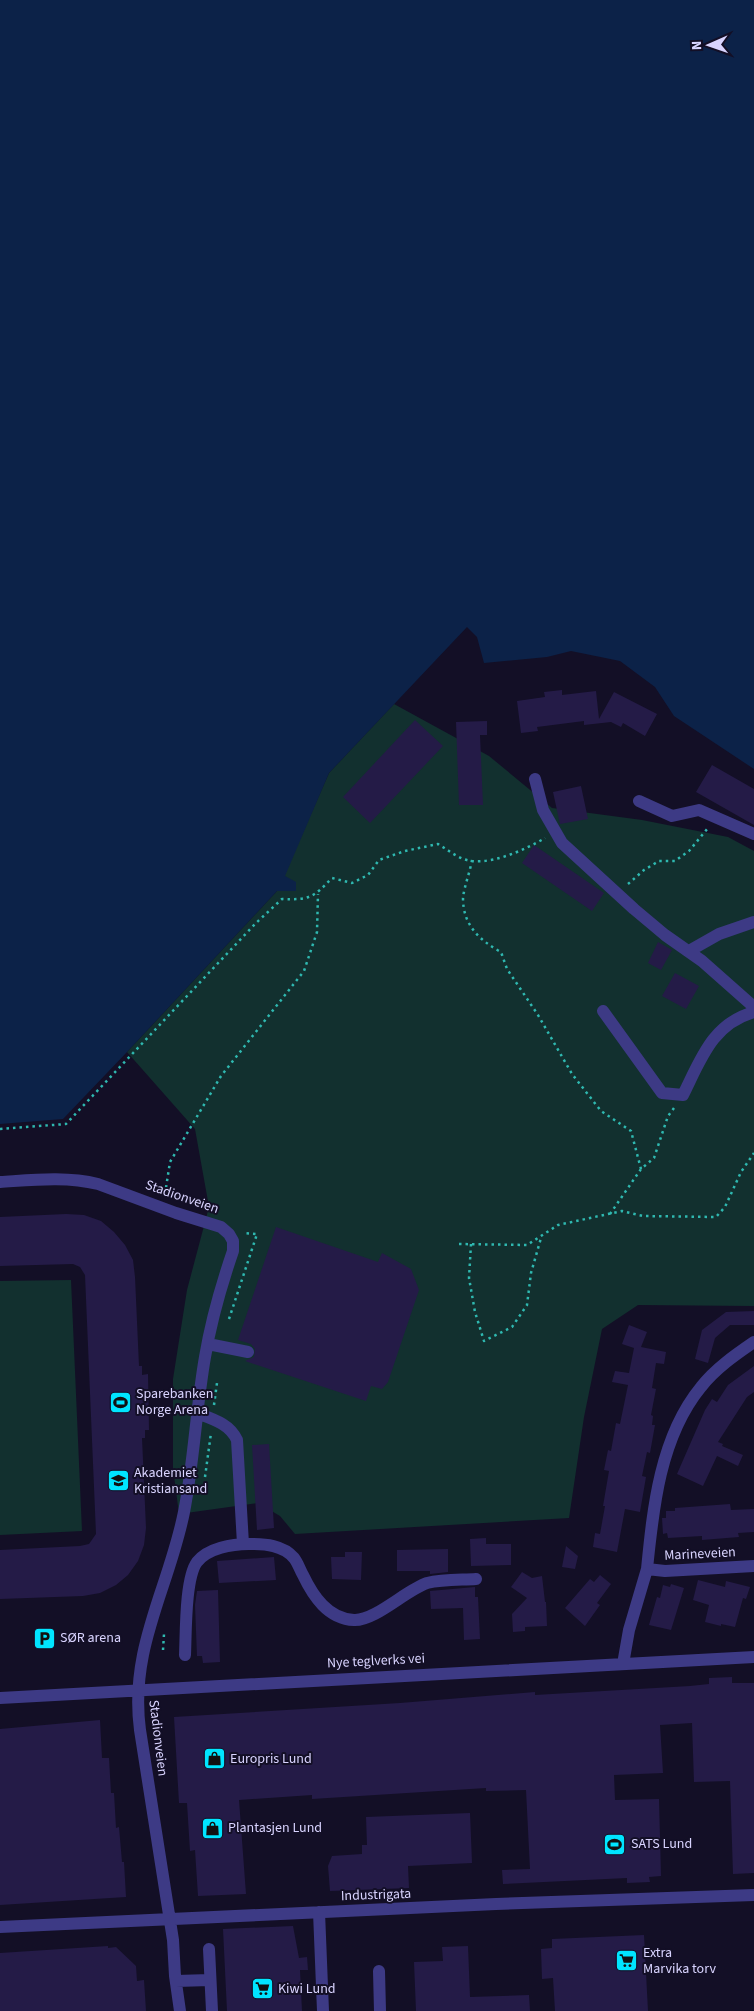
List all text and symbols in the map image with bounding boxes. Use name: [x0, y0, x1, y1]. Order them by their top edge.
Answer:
north arrow: [684, 20, 734, 70]
text: N: [687, 40, 707, 50]
street label: Stadionveien: [143, 1175, 221, 1219]
place label: Sparebanken Norge Arena: [136, 1384, 213, 1420]
sports icon: Sparebanken Norge Arena: [108, 1390, 132, 1414]
place label: Akademiet Kristiansand: [134, 1463, 207, 1499]
school or university icon: Akademiet Kristiansand: [106, 1469, 130, 1493]
street label: Marineveien: [664, 1542, 736, 1566]
parking icon: SØR arena: [32, 1626, 56, 1650]
place label: SØR arena: [60, 1628, 121, 1648]
street label: Nye teglverks vei: [327, 1648, 425, 1674]
street label: Stadionveien: [143, 1699, 173, 1777]
shop icon: Europris Lund: [202, 1747, 226, 1771]
place label: Europris Lund: [230, 1749, 312, 1769]
shop icon: Plantasjen Lund: [200, 1816, 224, 1840]
place label: Plantasjen Lund: [228, 1818, 322, 1838]
sports icon: SATS Lund: [603, 1832, 627, 1856]
place label: SATS Lund: [631, 1834, 692, 1854]
street label: Industrigata: [340, 1884, 412, 1906]
place label: Extra Marvika torv: [643, 1943, 716, 1979]
supermarket icon: Extra Marvika torv: [615, 1949, 639, 1973]
supermarket icon: Kiwi Lund: [250, 1977, 274, 2001]
place label: Kiwi Lund: [278, 1979, 336, 1999]

